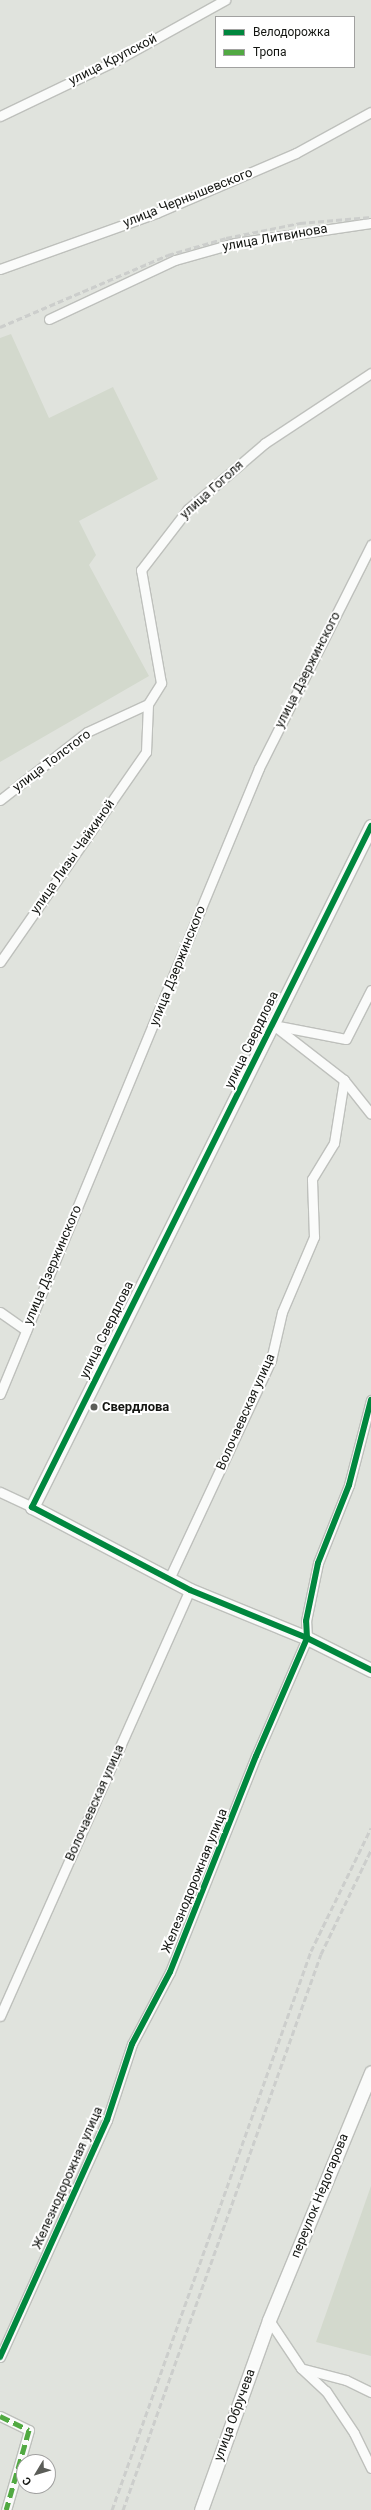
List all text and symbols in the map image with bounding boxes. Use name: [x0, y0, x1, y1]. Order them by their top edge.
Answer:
legend: [215, 16, 355, 68]
text: Велодорожка: [253, 25, 330, 39]
street label: улица Крупской: [66, 31, 160, 89]
text: Тропа: [253, 45, 287, 59]
street label: улица Чернышевского: [121, 165, 255, 231]
street label: улица Литвинова: [221, 221, 329, 255]
street label: улица Гоголя: [177, 458, 247, 522]
street label: улица Дзержинского: [272, 609, 344, 731]
street label: улица Толстого: [10, 727, 94, 795]
street label: улица Лизы Чайкиной: [28, 797, 118, 917]
street label: улица Дзержинского: [147, 904, 209, 1028]
street label: улица Свердлова: [222, 989, 282, 1091]
street label: улица Дзержинского: [21, 1203, 85, 1327]
street label: улица Свердлова: [77, 1279, 137, 1381]
street label: Волочаевская улица: [213, 1351, 279, 1473]
place label: Свердлова: [102, 1399, 169, 1415]
marker: Свердлова: [89, 1402, 99, 1412]
street label: Волочаевская улица: [62, 1742, 128, 1864]
street label: Железнодорожная улица: [159, 1806, 231, 1956]
street label: Железнодорожная улица: [29, 2104, 107, 2252]
street label: переулок Недогарова: [288, 2132, 352, 2260]
street label: улица Обручева: [211, 2367, 259, 2463]
north arrow: [16, 2454, 56, 2494]
text: С: [20, 2474, 34, 2488]

